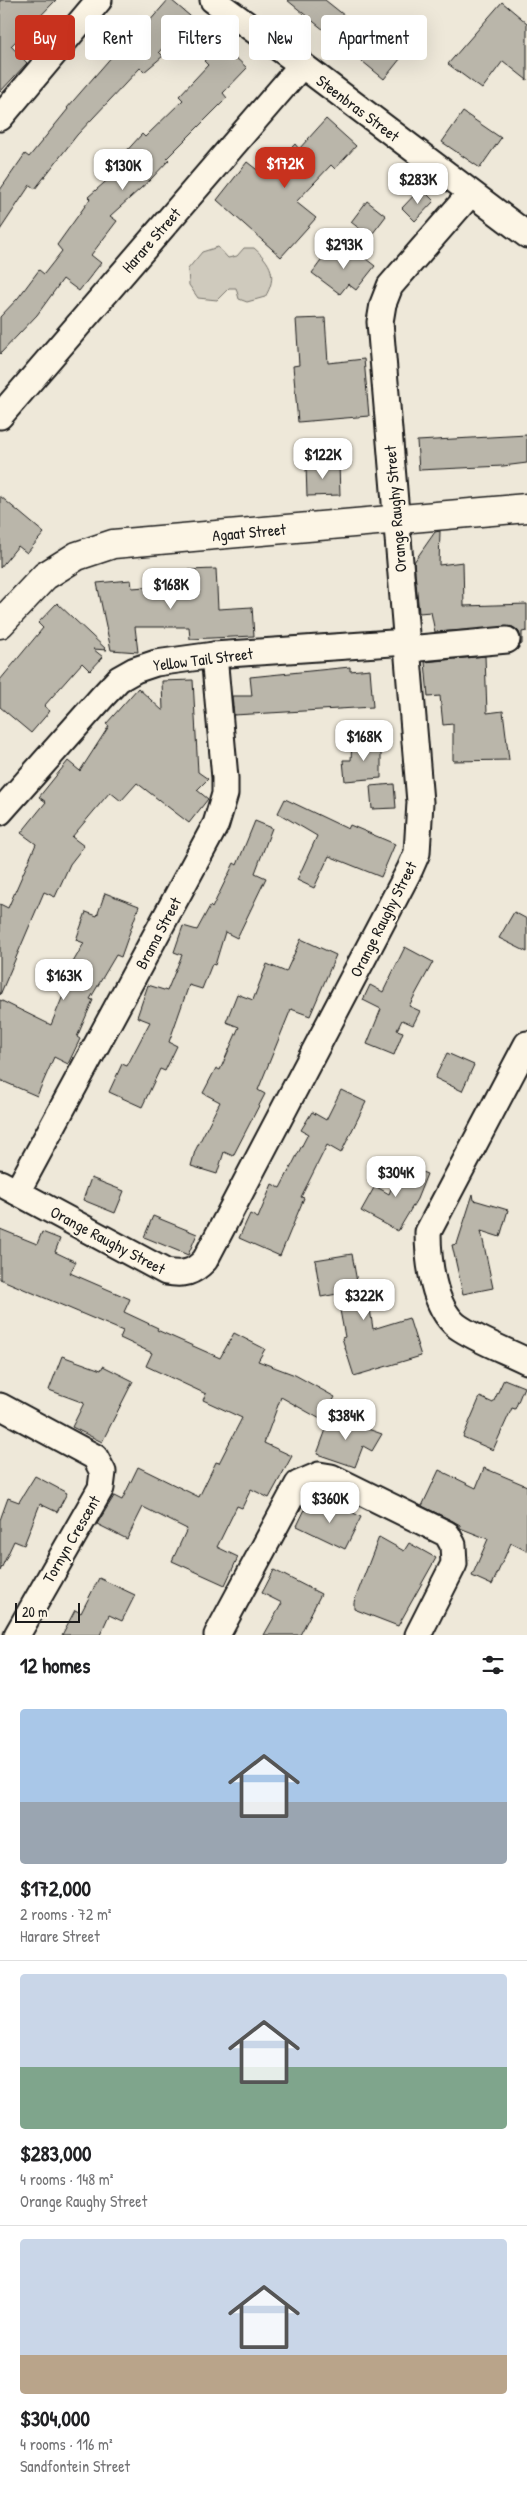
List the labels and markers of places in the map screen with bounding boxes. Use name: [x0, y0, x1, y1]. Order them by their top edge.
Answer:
pin: $172K: [250, 146, 320, 189]
pin: $130K: [88, 148, 158, 191]
pin: $283K: [383, 162, 453, 205]
pin: $293K: [309, 228, 379, 270]
pin: $122K: [288, 438, 358, 480]
pin: $168K: [136, 568, 206, 610]
pin: $168K: [329, 720, 399, 762]
pin: $163K: [29, 958, 99, 1001]
pin: $304K: [361, 1156, 431, 1198]
pin: $322K: [329, 1278, 399, 1321]
pin: $384K: [311, 1398, 381, 1441]
pin: $360K: [295, 1482, 365, 1524]

